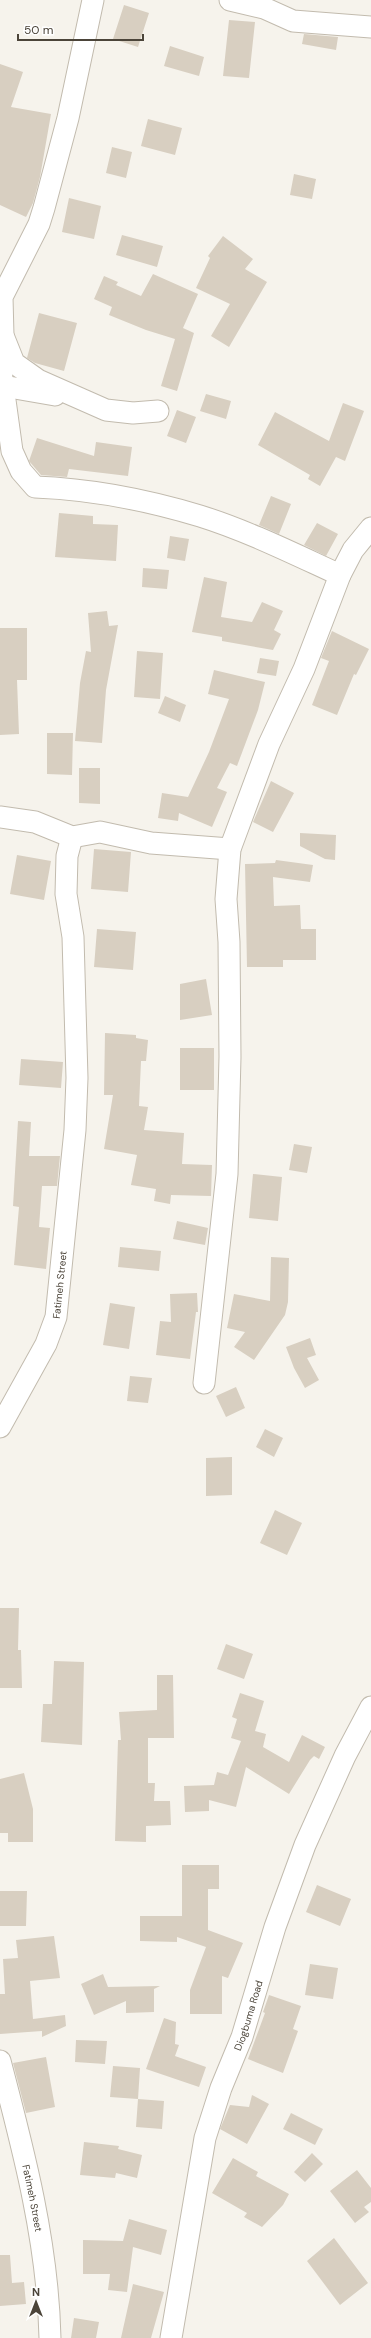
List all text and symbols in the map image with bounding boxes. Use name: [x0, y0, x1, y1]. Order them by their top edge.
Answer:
scale bar: [18, 16, 143, 42]
text: 50 m: [24, 22, 53, 38]
street label: Fatimeh Street: [50, 1250, 70, 1319]
street label: Diogbuma Road: [231, 1979, 266, 2053]
street label: Fatimeh Street: [19, 2163, 45, 2233]
north arrow: [16, 2282, 56, 2322]
text: N: [32, 2285, 40, 2299]

